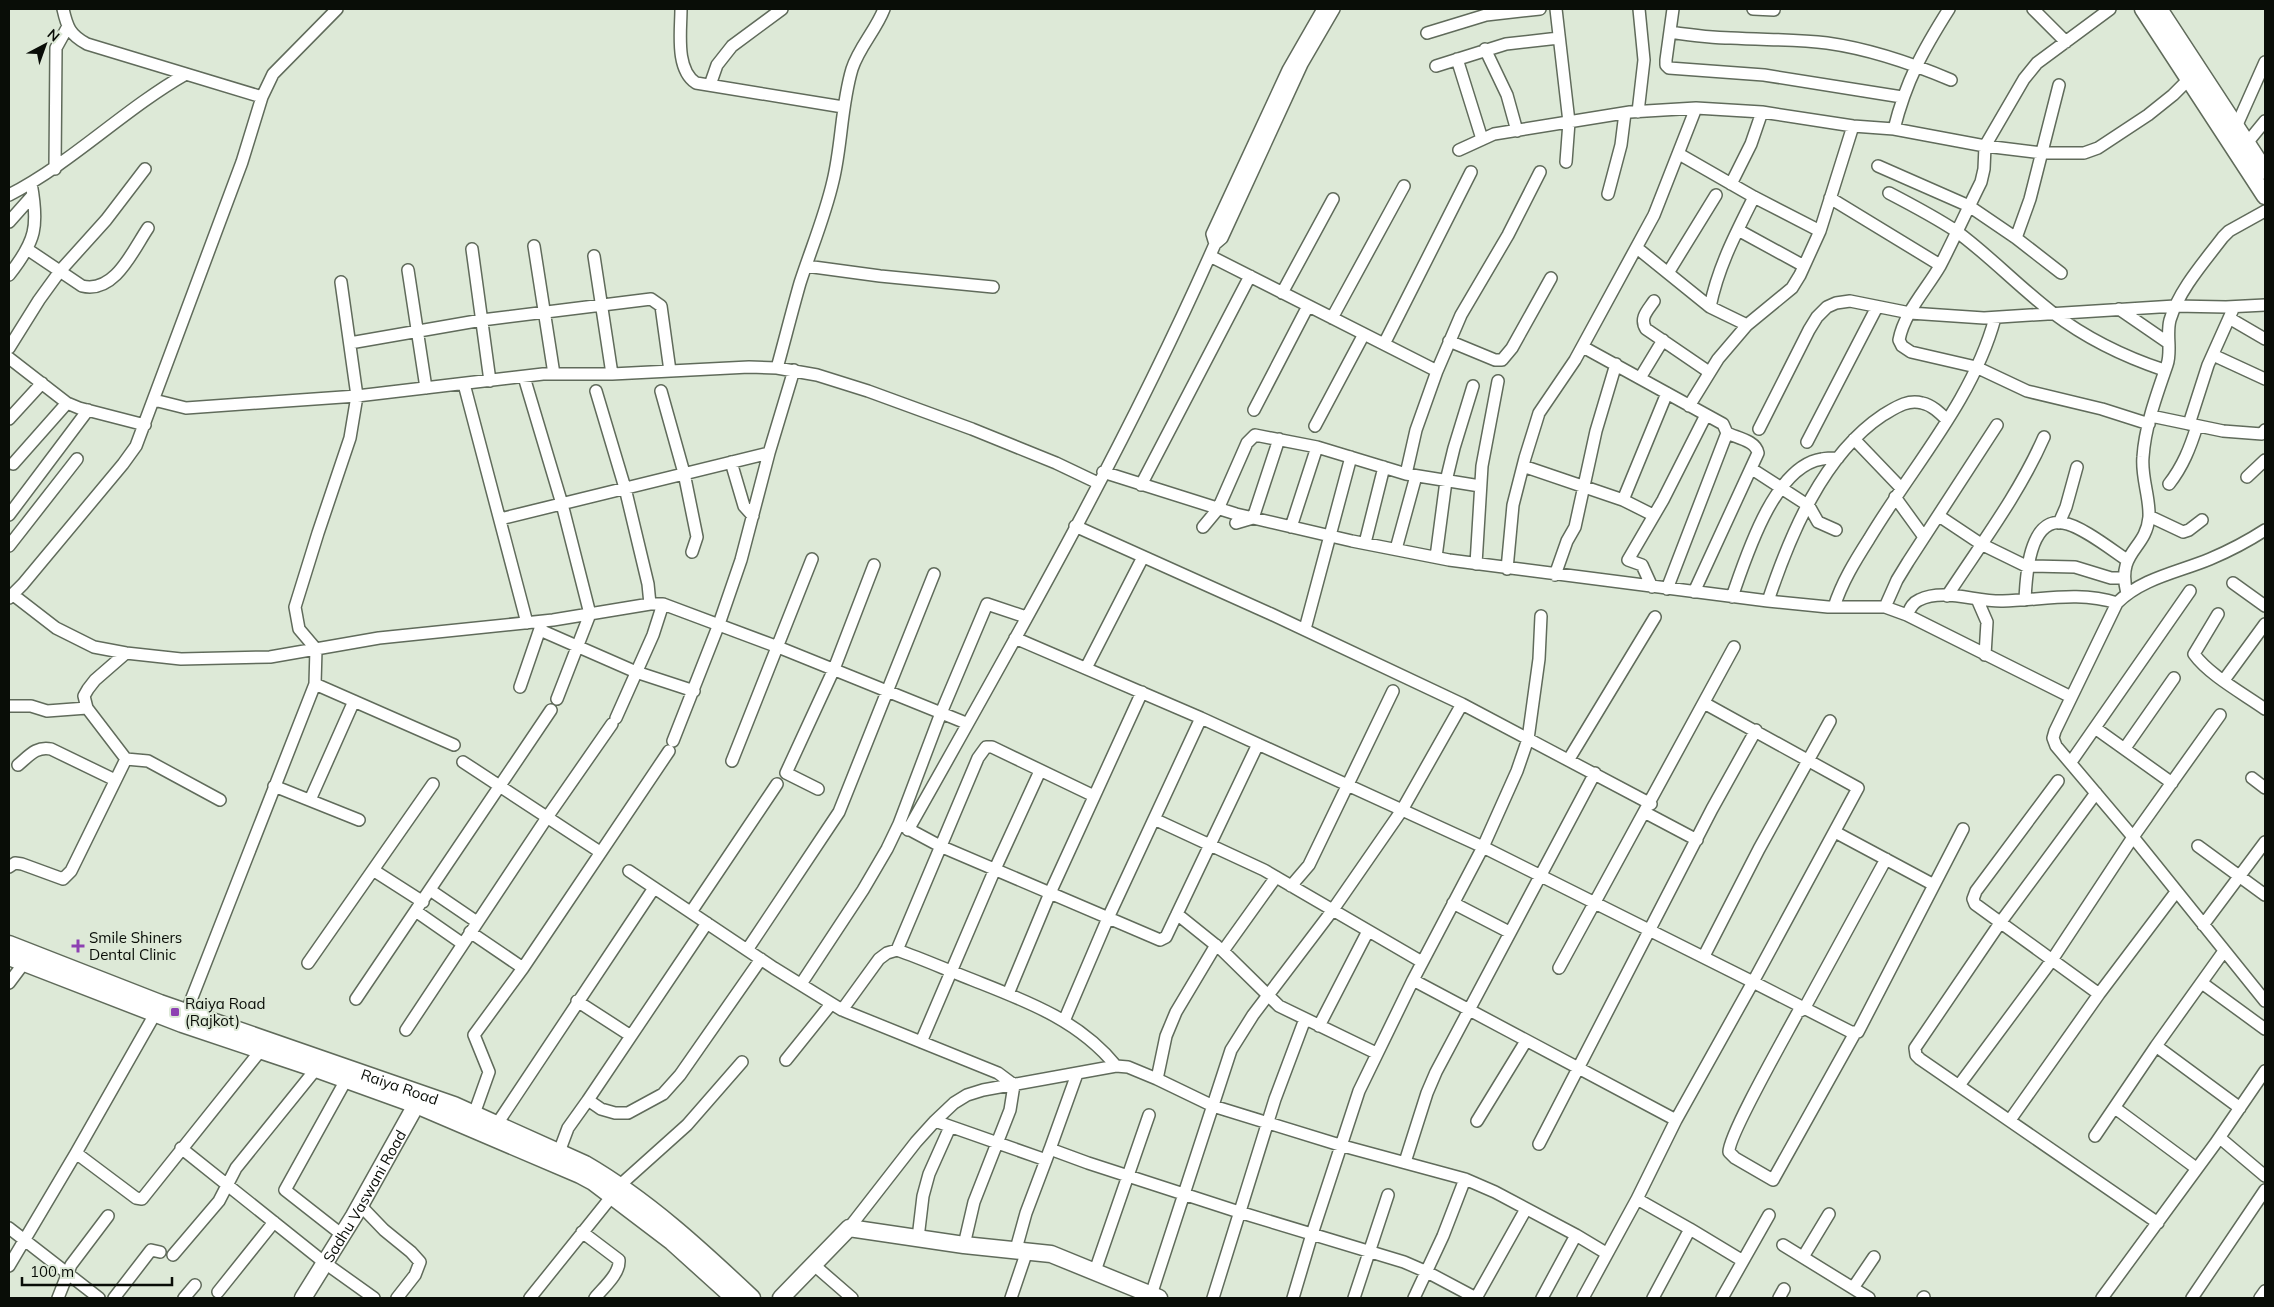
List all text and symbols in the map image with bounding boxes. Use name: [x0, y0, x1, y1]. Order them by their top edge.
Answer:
north arrow: [20, 20, 70, 70]
text: N: [44, 25, 63, 45]
place label: Smile Shiners Dental Clinic: [89, 928, 182, 964]
marker: Smile Shiners Dental Clinic: [71, 939, 85, 953]
place label: Raiya Road (Rajkot): [185, 994, 265, 1030]
marker: Raiya Road (Rajkot): [169, 1006, 181, 1018]
street label: Raiya Road: [359, 1064, 441, 1108]
street label: Sadhu Vaswani Road: [318, 1126, 410, 1266]
scale bar: [22, 1254, 172, 1286]
text: 100 m: [30, 1262, 74, 1281]

